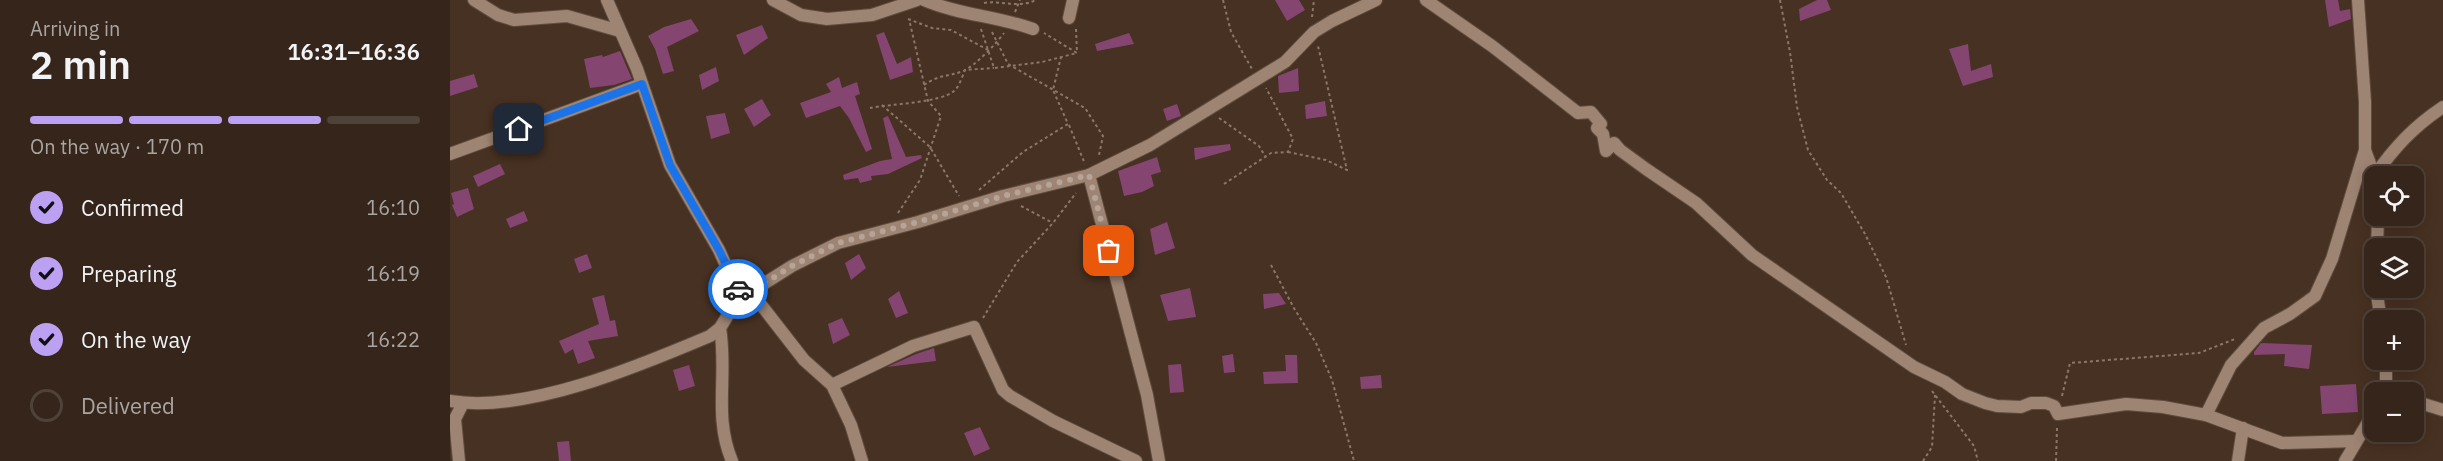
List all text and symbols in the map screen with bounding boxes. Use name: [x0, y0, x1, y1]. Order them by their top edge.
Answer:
text: Arriving in: [30, 15, 120, 42]
text: 16:31–16:36: [287, 37, 420, 66]
text: 2 min: [30, 39, 131, 90]
pin: [493, 103, 544, 154]
icon: home: [502, 112, 535, 145]
text: On the way · 170 m: [30, 133, 204, 160]
map controls: [2364, 166, 2424, 442]
button: locate: [2364, 166, 2424, 226]
icon: check: [30, 191, 63, 224]
text: Confirmed: [81, 193, 184, 222]
text: 16:10: [366, 194, 420, 221]
pin: [1083, 225, 1134, 276]
icon: bag: [1092, 234, 1125, 267]
button: layers: [2364, 238, 2424, 298]
icon: check: [30, 257, 63, 290]
text: Preparing: [81, 259, 176, 288]
courier: [708, 259, 768, 319]
text: 16:19: [366, 260, 420, 287]
icon: car: [722, 273, 755, 306]
button: +: [2364, 310, 2424, 370]
icon: check: [30, 323, 63, 356]
text: On the way: [81, 325, 191, 354]
text: 16:22: [366, 326, 420, 353]
button: −: [2364, 382, 2424, 442]
text: Delivered: [81, 391, 175, 420]

